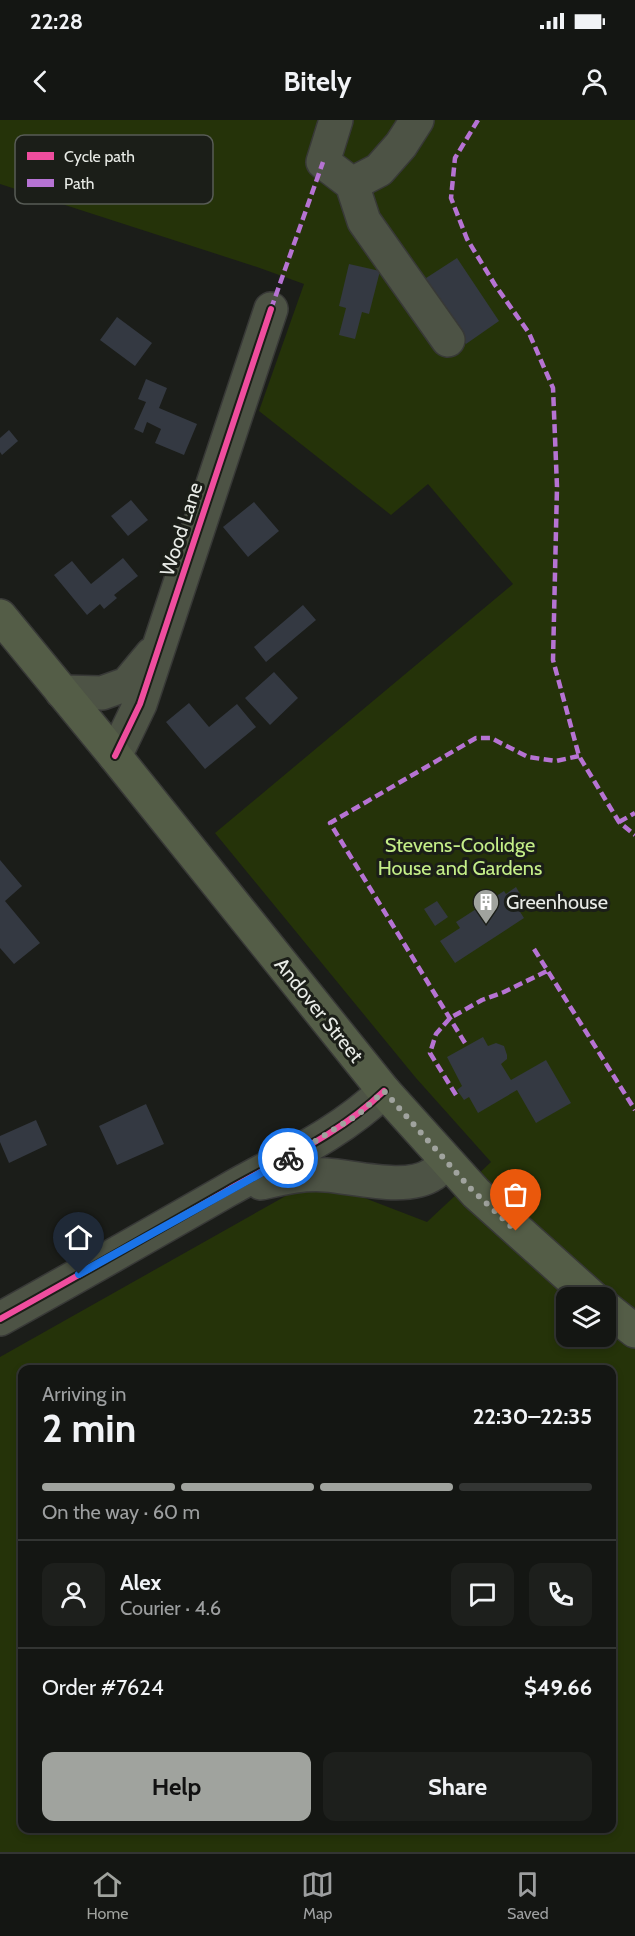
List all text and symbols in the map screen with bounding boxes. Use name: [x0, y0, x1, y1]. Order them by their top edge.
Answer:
text: 22:28: [30, 8, 83, 35]
icon: back: [24, 65, 57, 98]
text: Bitely: [284, 65, 351, 98]
icon: person: [578, 65, 611, 98]
legend: [15, 135, 213, 204]
text: Cycle path: [64, 147, 135, 166]
text: Path: [64, 174, 95, 193]
street label: Wood Lane: [155, 479, 207, 579]
park label: Stevens-Coolidge House and Gardens: [378, 833, 542, 880]
building icon: Greenhouse: [471, 887, 501, 925]
place label: Greenhouse: [506, 890, 608, 914]
street label: Andover Street: [270, 953, 369, 1067]
courier: [258, 1128, 318, 1188]
icon: bike: [272, 1142, 305, 1175]
pin: [490, 1169, 541, 1231]
icon: bag: [499, 1178, 532, 1211]
pin: [53, 1212, 104, 1274]
icon: home: [62, 1221, 95, 1254]
map controls: [556, 1287, 616, 1347]
button: layers: [556, 1287, 616, 1347]
text: Arriving in: [42, 1382, 126, 1406]
text: 22:30–22:35: [473, 1403, 592, 1430]
text: 2 min: [42, 1404, 136, 1452]
text: On the way · 60 m: [42, 1500, 200, 1524]
button: person: [42, 1563, 105, 1626]
button: chat: [451, 1563, 514, 1626]
button: phone: [529, 1563, 592, 1626]
text: Alex: [120, 1569, 161, 1596]
text: Courier · 4.6: [120, 1596, 221, 1620]
text: Order #7624: [42, 1674, 164, 1701]
text: $49.66: [524, 1674, 592, 1701]
button: Help: [42, 1752, 311, 1821]
button: Share: [323, 1752, 592, 1821]
tab: Home: [86, 1868, 129, 1923]
tab: Map: [301, 1868, 334, 1923]
tab: Saved: [507, 1868, 549, 1923]

